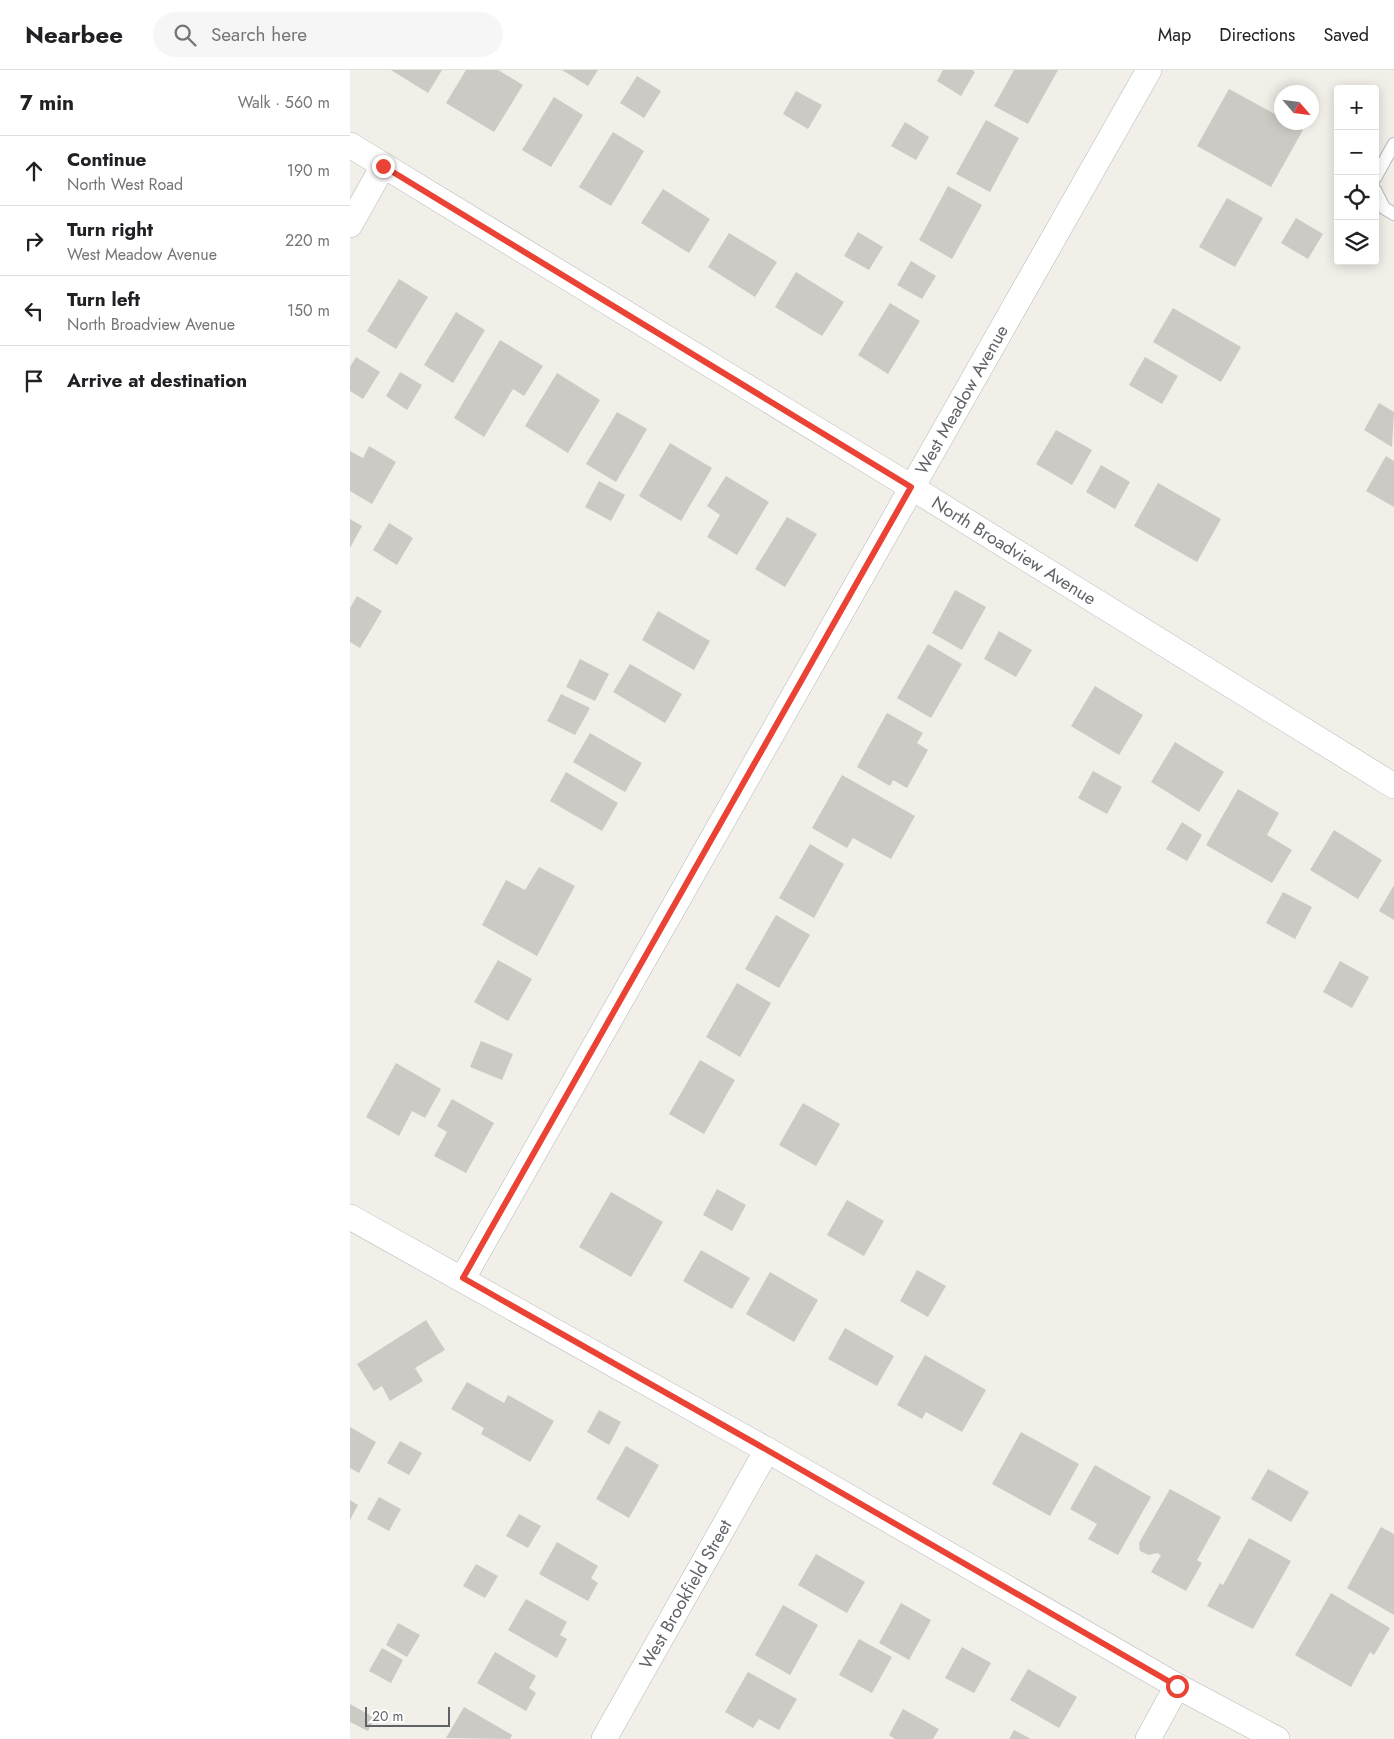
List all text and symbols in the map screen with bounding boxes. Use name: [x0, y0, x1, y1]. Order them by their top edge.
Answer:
search box: [153, 12, 503, 57]
text: Nearbee: [25, 17, 123, 52]
icon: search: [171, 21, 199, 49]
text: Search here: [211, 21, 307, 48]
text: Map: [1158, 22, 1191, 48]
text: Directions: [1219, 22, 1295, 48]
text: Saved: [1323, 22, 1369, 48]
north arrow: [1274, 85, 1319, 130]
map controls: [1334, 85, 1379, 265]
button: +: [1334, 85, 1379, 130]
text: 7 min: [20, 88, 74, 118]
text: Walk · 560 m: [238, 91, 330, 114]
button: −: [1334, 130, 1379, 175]
text: Continue: [67, 146, 146, 173]
route end: [372, 155, 395, 178]
icon: ahead: [20, 157, 48, 185]
text: 190 m: [287, 159, 330, 182]
text: North West Road: [67, 173, 183, 196]
button: locate: [1334, 175, 1379, 220]
text: Turn right: [67, 216, 153, 243]
button: layers: [1334, 220, 1379, 265]
icon: right: [20, 227, 48, 255]
text: 220 m: [285, 229, 330, 252]
text: West Meadow Avenue: [67, 243, 217, 266]
text: Turn left: [67, 286, 140, 313]
icon: left: [20, 297, 48, 325]
text: 150 m: [287, 299, 330, 322]
text: North Broadview Avenue: [67, 313, 235, 336]
street label: West Meadow Avenue: [909, 320, 1015, 480]
icon: arrive: [20, 367, 48, 395]
text: Arrive at destination: [67, 367, 247, 394]
street label: North Broadview Avenue: [927, 490, 1101, 612]
street label: West Brookfield Street: [633, 1514, 739, 1674]
route start: [1166, 1675, 1189, 1698]
scale bar: [365, 1704, 450, 1727]
text: 20 m: [372, 1706, 404, 1726]

